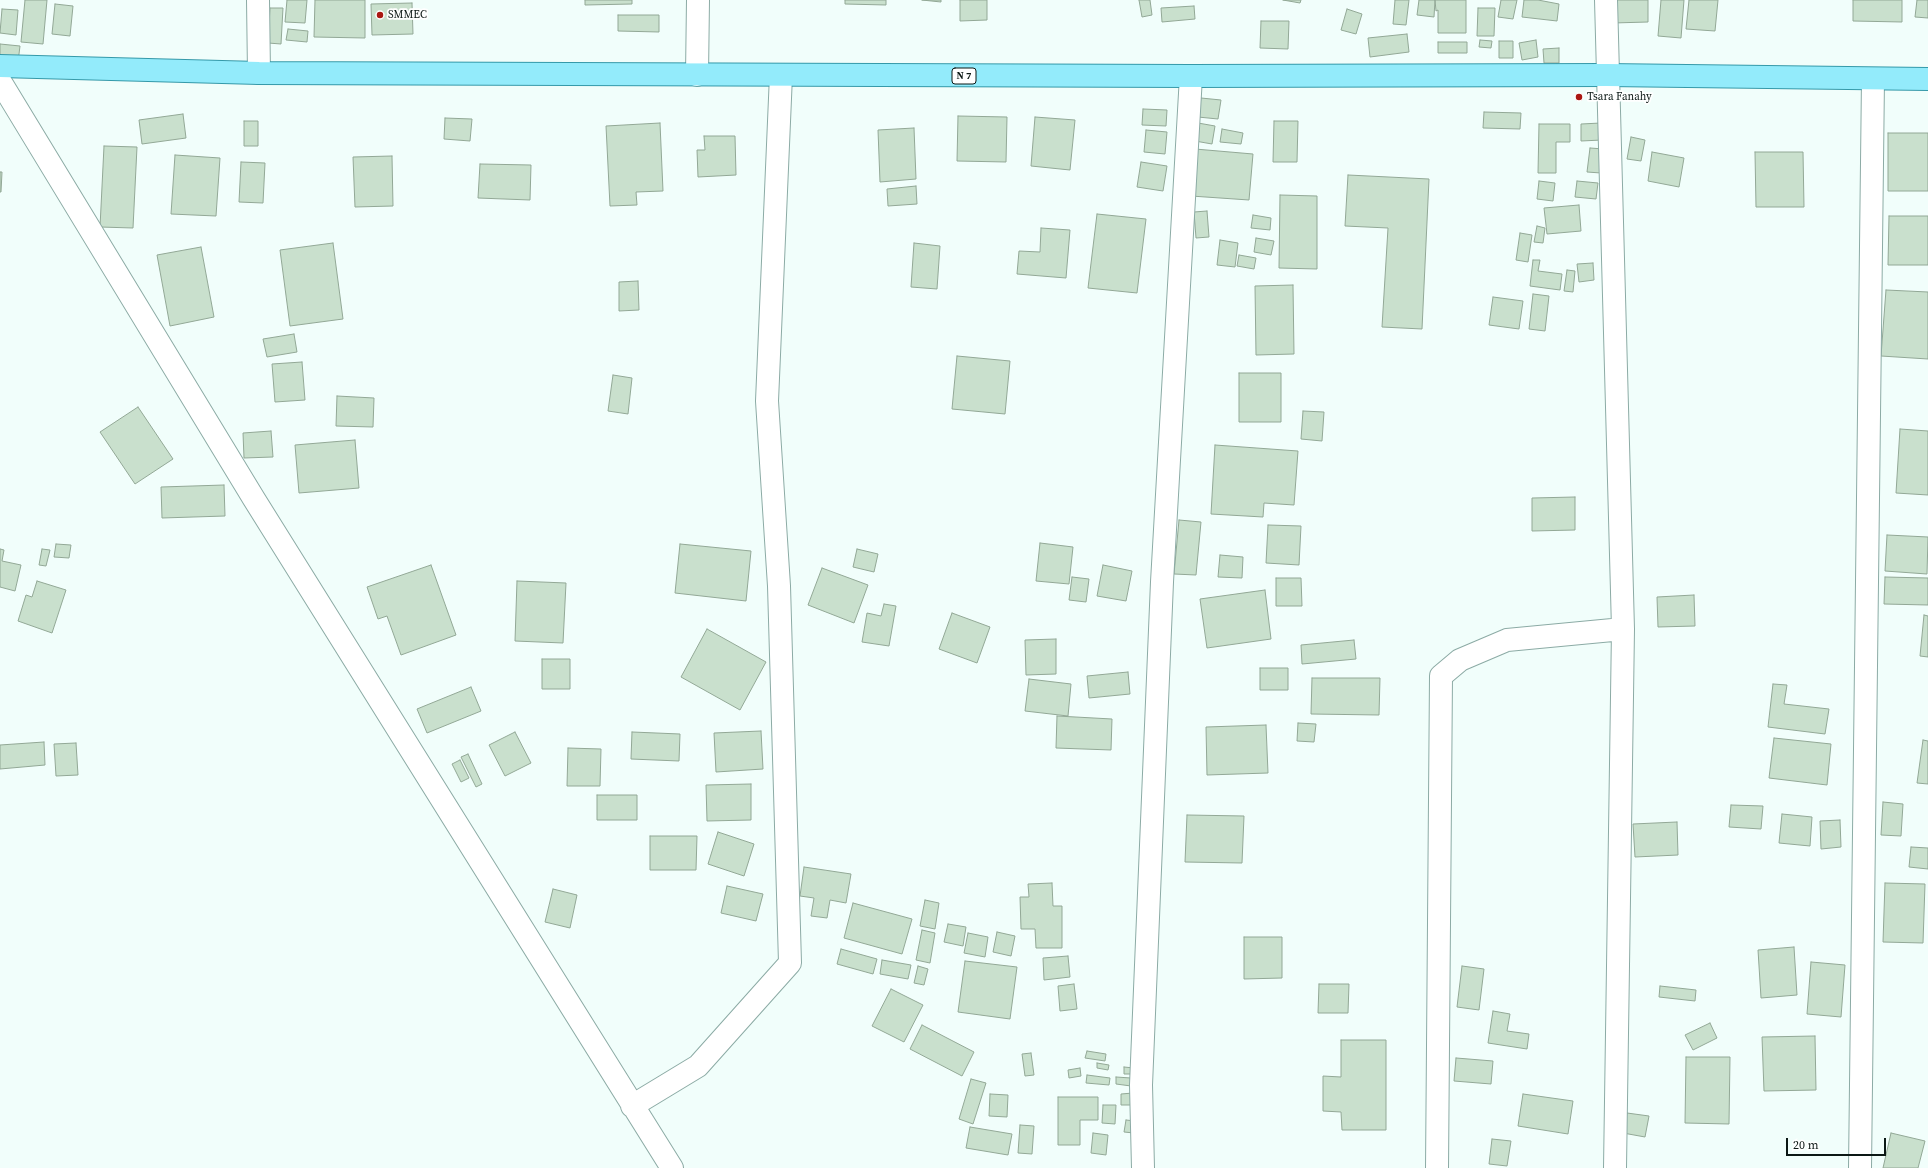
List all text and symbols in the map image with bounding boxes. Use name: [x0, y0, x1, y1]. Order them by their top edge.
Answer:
place label: SMMEC: [388, 8, 427, 22]
marker: SMMEC: [375, 10, 385, 20]
road number: N 7: [952, 68, 976, 84]
place label: Tsara Fanahy: [1587, 90, 1652, 104]
marker: Tsara Fanahy: [1574, 92, 1584, 102]
scale bar: [1788, 1130, 1888, 1156]
text: 20 m: [1793, 1137, 1819, 1153]

